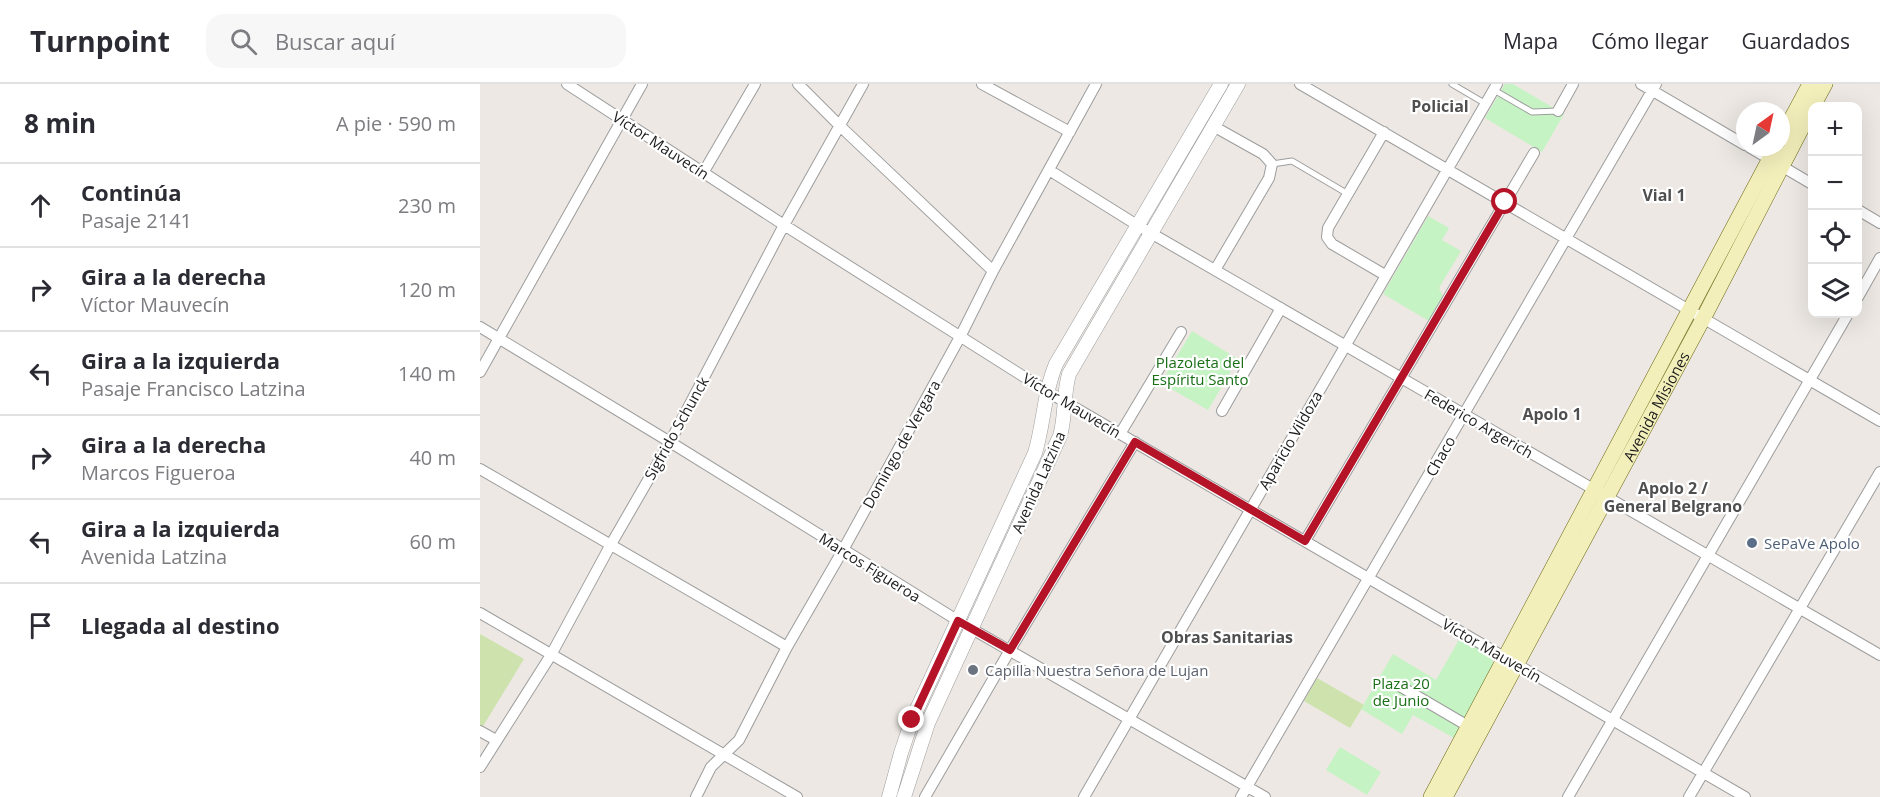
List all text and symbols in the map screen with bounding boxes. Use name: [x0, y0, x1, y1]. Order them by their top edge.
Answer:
search box: [206, 14, 626, 68]
text: Turnpoint: [30, 22, 170, 60]
icon: search: [227, 25, 260, 58]
text: Buscar aquí: [275, 26, 395, 56]
text: Mapa: [1503, 27, 1558, 55]
text: Cómo llegar: [1591, 27, 1709, 55]
text: Guardados: [1742, 27, 1850, 55]
district label: Policial: [1411, 95, 1469, 117]
north arrow: [1736, 102, 1790, 156]
map controls: [1808, 102, 1862, 318]
button: +: [1808, 102, 1862, 156]
text: 8 min: [24, 105, 96, 141]
street label: Víctor Mauvecín: [609, 106, 713, 184]
text: A pie · 590 m: [336, 110, 456, 137]
button: −: [1808, 156, 1862, 210]
text: Continúa: [81, 177, 182, 207]
district label: Vial 1: [1642, 184, 1686, 206]
route start: [1491, 188, 1517, 214]
icon: ahead: [24, 189, 57, 222]
text: 230 m: [398, 192, 456, 219]
text: Pasaje 2141: [81, 207, 192, 234]
button: locate: [1808, 210, 1862, 264]
text: Gira a la derecha: [81, 261, 266, 291]
button: layers: [1808, 264, 1862, 318]
icon: right: [24, 273, 57, 306]
text: 120 m: [398, 276, 456, 303]
text: Víctor Mauvecín: [81, 291, 230, 318]
text: Gira a la izquierda: [81, 345, 280, 375]
street label: Avenida Misiones: [1618, 348, 1694, 465]
park label: Plazoleta del Espíritu Santo: [1152, 352, 1248, 389]
icon: left: [24, 357, 57, 390]
text: 140 m: [398, 360, 456, 387]
street label: Víctor Mauvecín: [1019, 368, 1125, 442]
street label: Sigfrido Schunck: [639, 373, 713, 483]
text: Pasaje Francisco Latzina: [81, 375, 306, 402]
street label: Domingo de Vergara: [857, 376, 945, 512]
street label: Federico Argerich: [1421, 384, 1537, 462]
street label: Aparicio Vildoza: [1254, 387, 1326, 493]
district label: Apolo 1: [1522, 403, 1582, 425]
street label: Avenida Latzina: [1007, 428, 1069, 536]
text: Gira a la derecha: [81, 429, 266, 459]
street label: Chaco: [1421, 432, 1459, 480]
icon: right: [24, 441, 57, 474]
text: 40 m: [409, 444, 456, 471]
text: Marcos Figueroa: [81, 459, 236, 486]
district label: Apolo 2 / General Belgrano: [1604, 477, 1742, 517]
text: Gira a la izquierda: [81, 513, 280, 543]
icon: left: [24, 525, 57, 558]
text: 60 m: [409, 528, 456, 555]
street label: Marcos Figueroa: [816, 528, 924, 606]
place label: SePaVe Apolo: [1764, 533, 1860, 553]
marker: SePaVe Apolo: [1745, 536, 1759, 550]
text: Avenida Latzina: [81, 543, 227, 570]
icon: arrive: [24, 609, 57, 642]
text: Llegada al destino: [81, 610, 280, 640]
street label: Víctor Mauvecín: [1439, 613, 1545, 687]
district label: Obras Sanitarias: [1161, 626, 1293, 648]
place label: Capilla Nuestra Señora de Lujan: [985, 660, 1208, 680]
marker: Capilla Nuestra Señora de Lujan: [966, 663, 980, 677]
park label: Plaza 20 de Junio: [1372, 673, 1430, 710]
route end: [898, 706, 924, 732]

